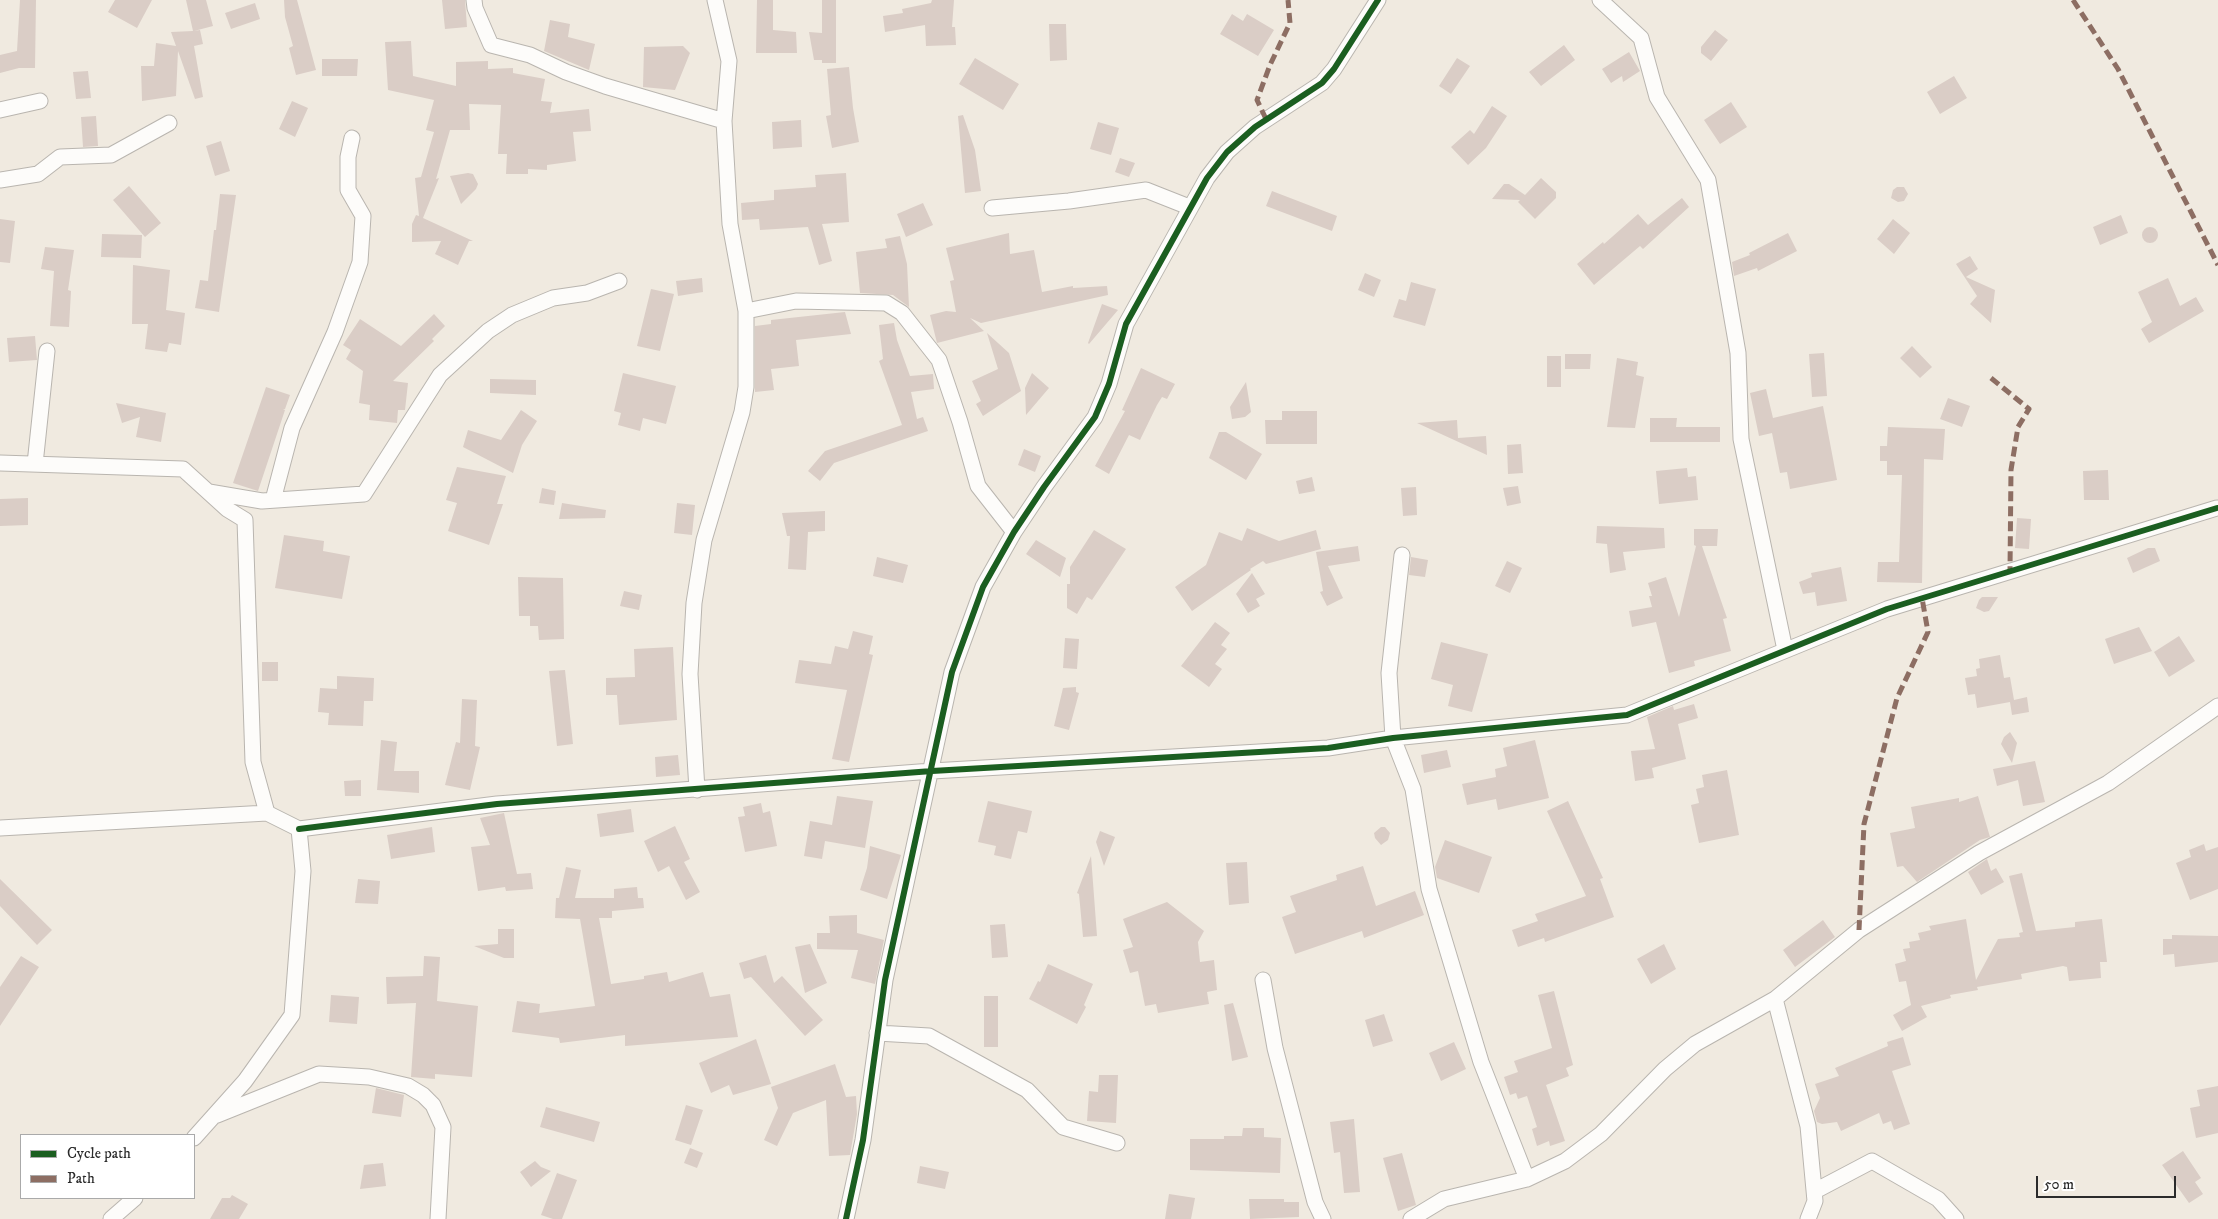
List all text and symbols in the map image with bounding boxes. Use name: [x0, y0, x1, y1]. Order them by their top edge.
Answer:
legend: [20, 1134, 195, 1199]
text: Cycle path: [67, 1144, 131, 1163]
scale bar: [2038, 1166, 2178, 1198]
text: Path: [67, 1169, 95, 1188]
text: 50 m: [2044, 1175, 2074, 1194]

